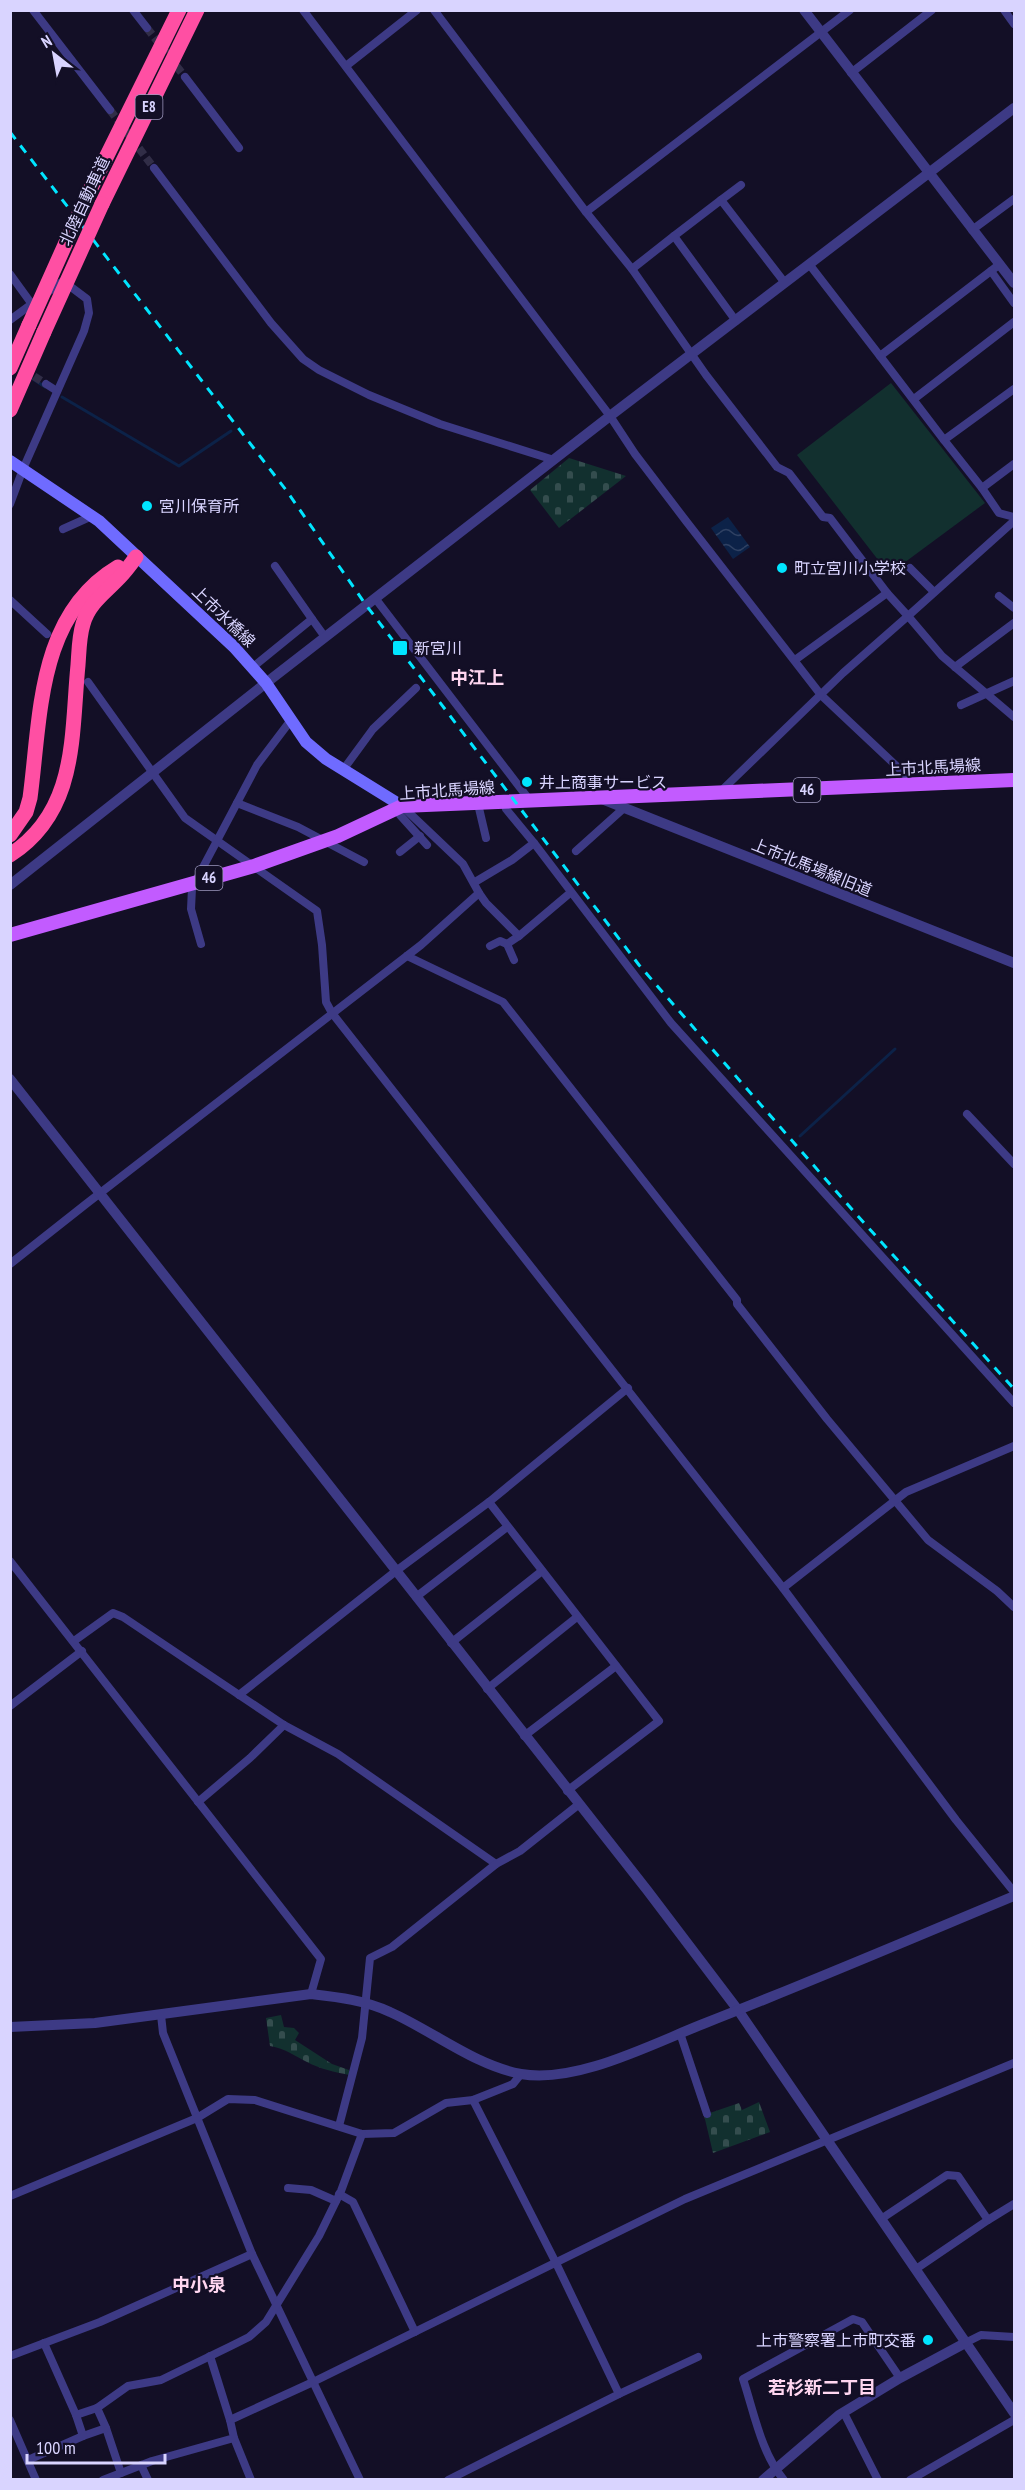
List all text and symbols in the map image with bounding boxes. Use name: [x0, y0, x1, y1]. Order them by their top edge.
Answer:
north arrow: [24, 24, 84, 84]
text: N: [37, 30, 55, 52]
road number: E8: [136, 95, 162, 119]
street label: 北陸自動車道: [55, 153, 113, 249]
place label: 宮川保育所: [159, 496, 239, 516]
marker: 宮川保育所: [140, 499, 154, 513]
place label: 町立宮川小学校: [794, 558, 906, 578]
marker: 町立宮川小学校: [775, 561, 789, 575]
street label: 上市水橋線: [188, 581, 260, 651]
place label: 新宮川: [414, 638, 462, 658]
marker: 新宮川: [391, 639, 409, 657]
district label: 中江上: [450, 666, 504, 689]
street label: 上市北馬場線: [885, 755, 981, 779]
place label: 井上商事サービス: [539, 772, 667, 792]
marker: 井上商事サービス: [520, 775, 534, 789]
street label: 上市北馬場線: [398, 777, 496, 803]
road number: 46: [794, 778, 820, 802]
street label: 上市北馬場線旧道: [749, 834, 875, 900]
road number: 46: [196, 866, 222, 890]
district label: 中小泉: [172, 2273, 226, 2296]
place label: 上市警察署上市町交番: [756, 2330, 916, 2350]
marker: 上市警察署上市町交番: [921, 2333, 935, 2347]
district label: 若杉新二丁目: [768, 2376, 876, 2399]
scale bar: [27, 2427, 165, 2465]
text: 100 m: [36, 2436, 76, 2459]

